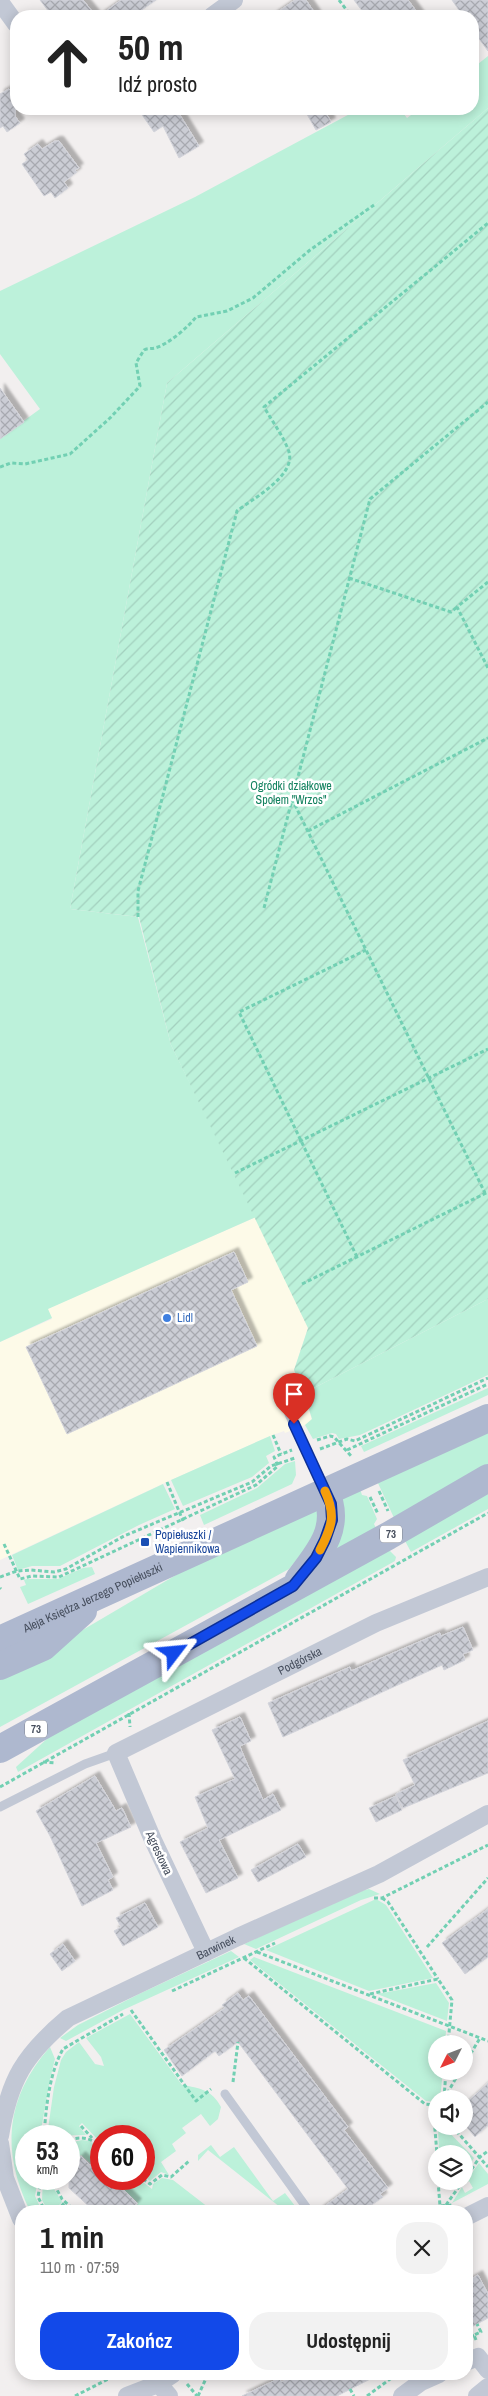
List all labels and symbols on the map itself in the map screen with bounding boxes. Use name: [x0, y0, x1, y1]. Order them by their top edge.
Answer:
park label: Ogródki działkowe Społem "Wrzos": [250, 778, 332, 808]
place label: Lidl: [177, 1310, 193, 1326]
marker: Lidl: [161, 1312, 173, 1324]
pin: [273, 1373, 315, 1424]
road number: 73: [380, 1526, 402, 1542]
place label: Popiełuszki / Wapiennikowa: [155, 1527, 220, 1557]
marker: Popiełuszki / Wapiennikowa: [139, 1536, 151, 1548]
street label: Aleja Księdza Jerzego Popiełuszki: [20, 1559, 165, 1637]
position arrow: [147, 1626, 199, 1678]
street label: Podgórska: [275, 1643, 325, 1679]
road number: 73: [25, 1720, 47, 1738]
street label: Agrestowa: [142, 1828, 176, 1878]
street label: Barwinek: [194, 1931, 238, 1964]
north arrow: [428, 2035, 472, 2080]
speed limit sign: 60: [90, 2125, 155, 2190]

